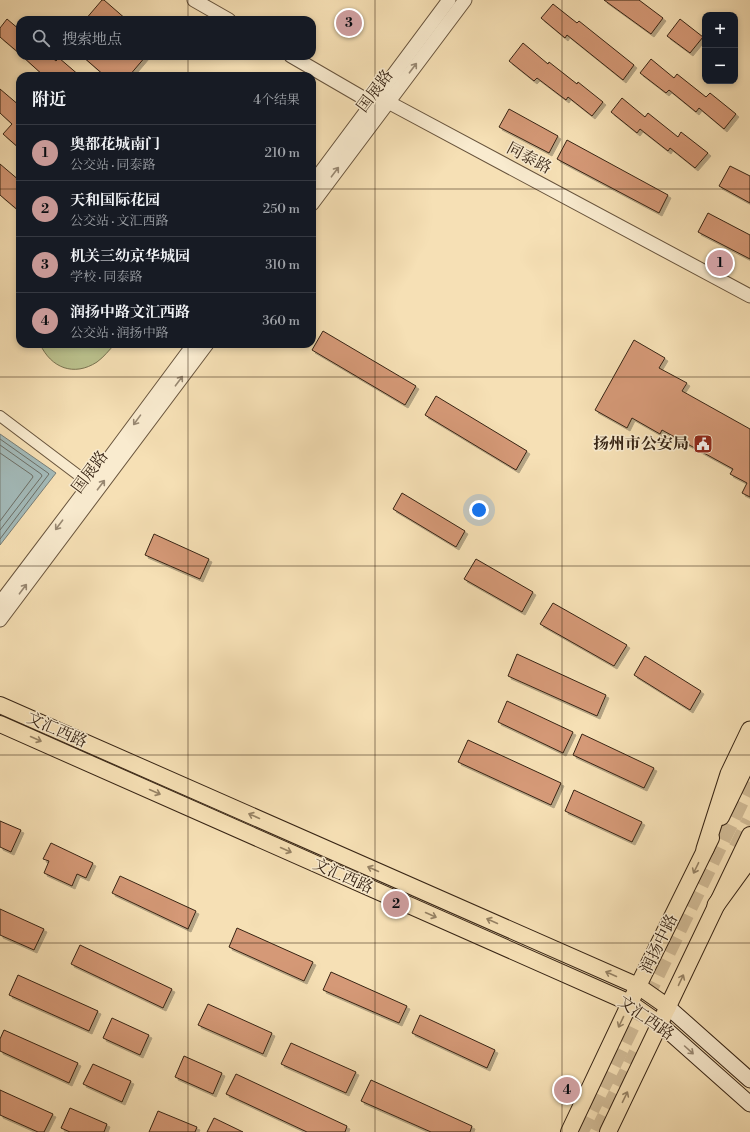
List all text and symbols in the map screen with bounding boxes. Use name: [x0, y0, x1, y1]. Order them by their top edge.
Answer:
pin: 3: [336, 8, 362, 38]
map controls: [702, 12, 738, 84]
button: +: [702, 12, 738, 48]
search box: [16, 16, 316, 60]
icon: search: [30, 27, 52, 49]
text: 搜索地点: [62, 30, 122, 49]
button: −: [702, 48, 738, 84]
one-way arrow: [409, 63, 418, 74]
street label: 国展路: [353, 66, 397, 116]
text: 附近: [32, 89, 66, 111]
text: 4个结果: [253, 92, 300, 108]
text: 奥都花城南门: [70, 135, 160, 154]
street label: 同泰路: [503, 138, 555, 178]
text: 1: [42, 145, 48, 161]
text: 210 m: [265, 145, 300, 161]
text: 公交站 · 同泰路: [70, 157, 156, 173]
one-way arrow: [331, 167, 340, 178]
text: 天和国际花园: [70, 191, 160, 210]
text: 2: [41, 201, 49, 217]
text: 250 m: [263, 201, 300, 217]
text: 公交站 · 文汇西路: [70, 213, 169, 229]
text: 机关三幼京华城园: [70, 247, 190, 266]
pin: 1: [707, 248, 733, 278]
text: 3: [41, 257, 49, 273]
text: 310 m: [265, 257, 300, 273]
text: 学校 · 同泰路: [70, 269, 143, 285]
text: 润扬中路文汇西路: [70, 303, 190, 322]
text: 4: [41, 313, 49, 329]
text: 360 m: [262, 313, 300, 329]
text: 公交站 · 润扬中路: [70, 325, 169, 341]
one-way arrow: [175, 376, 183, 387]
one-way arrow: [133, 415, 141, 426]
public building icon: 扬州市公安局: [692, 433, 714, 455]
place label: 扬州市公安局: [593, 434, 689, 454]
street label: 国展路: [68, 447, 112, 497]
one-way arrow: [97, 480, 106, 491]
your location: [469, 500, 489, 520]
one-way arrow: [55, 519, 64, 530]
one-way arrow: [19, 584, 28, 595]
street label: 文汇西路: [24, 708, 90, 752]
one-way arrow: [29, 736, 41, 744]
one-way arrow: [148, 789, 160, 796]
one-way arrow: [248, 812, 260, 820]
one-way arrow: [280, 847, 292, 855]
street label: 文汇西路: [310, 854, 376, 898]
one-way arrow: [692, 862, 699, 874]
one-way arrow: [367, 865, 379, 872]
pin: 2: [383, 889, 409, 919]
one-way arrow: [424, 911, 436, 919]
street label: 润扬中路: [636, 911, 682, 977]
one-way arrow: [486, 917, 498, 924]
one-way arrow: [605, 969, 617, 977]
one-way arrow: [678, 974, 685, 986]
street label: 文汇西路: [614, 991, 678, 1045]
one-way arrow: [617, 1016, 624, 1028]
one-way arrow: [684, 1045, 694, 1055]
pin: 4: [554, 1075, 580, 1105]
one-way arrow: [622, 1091, 629, 1103]

